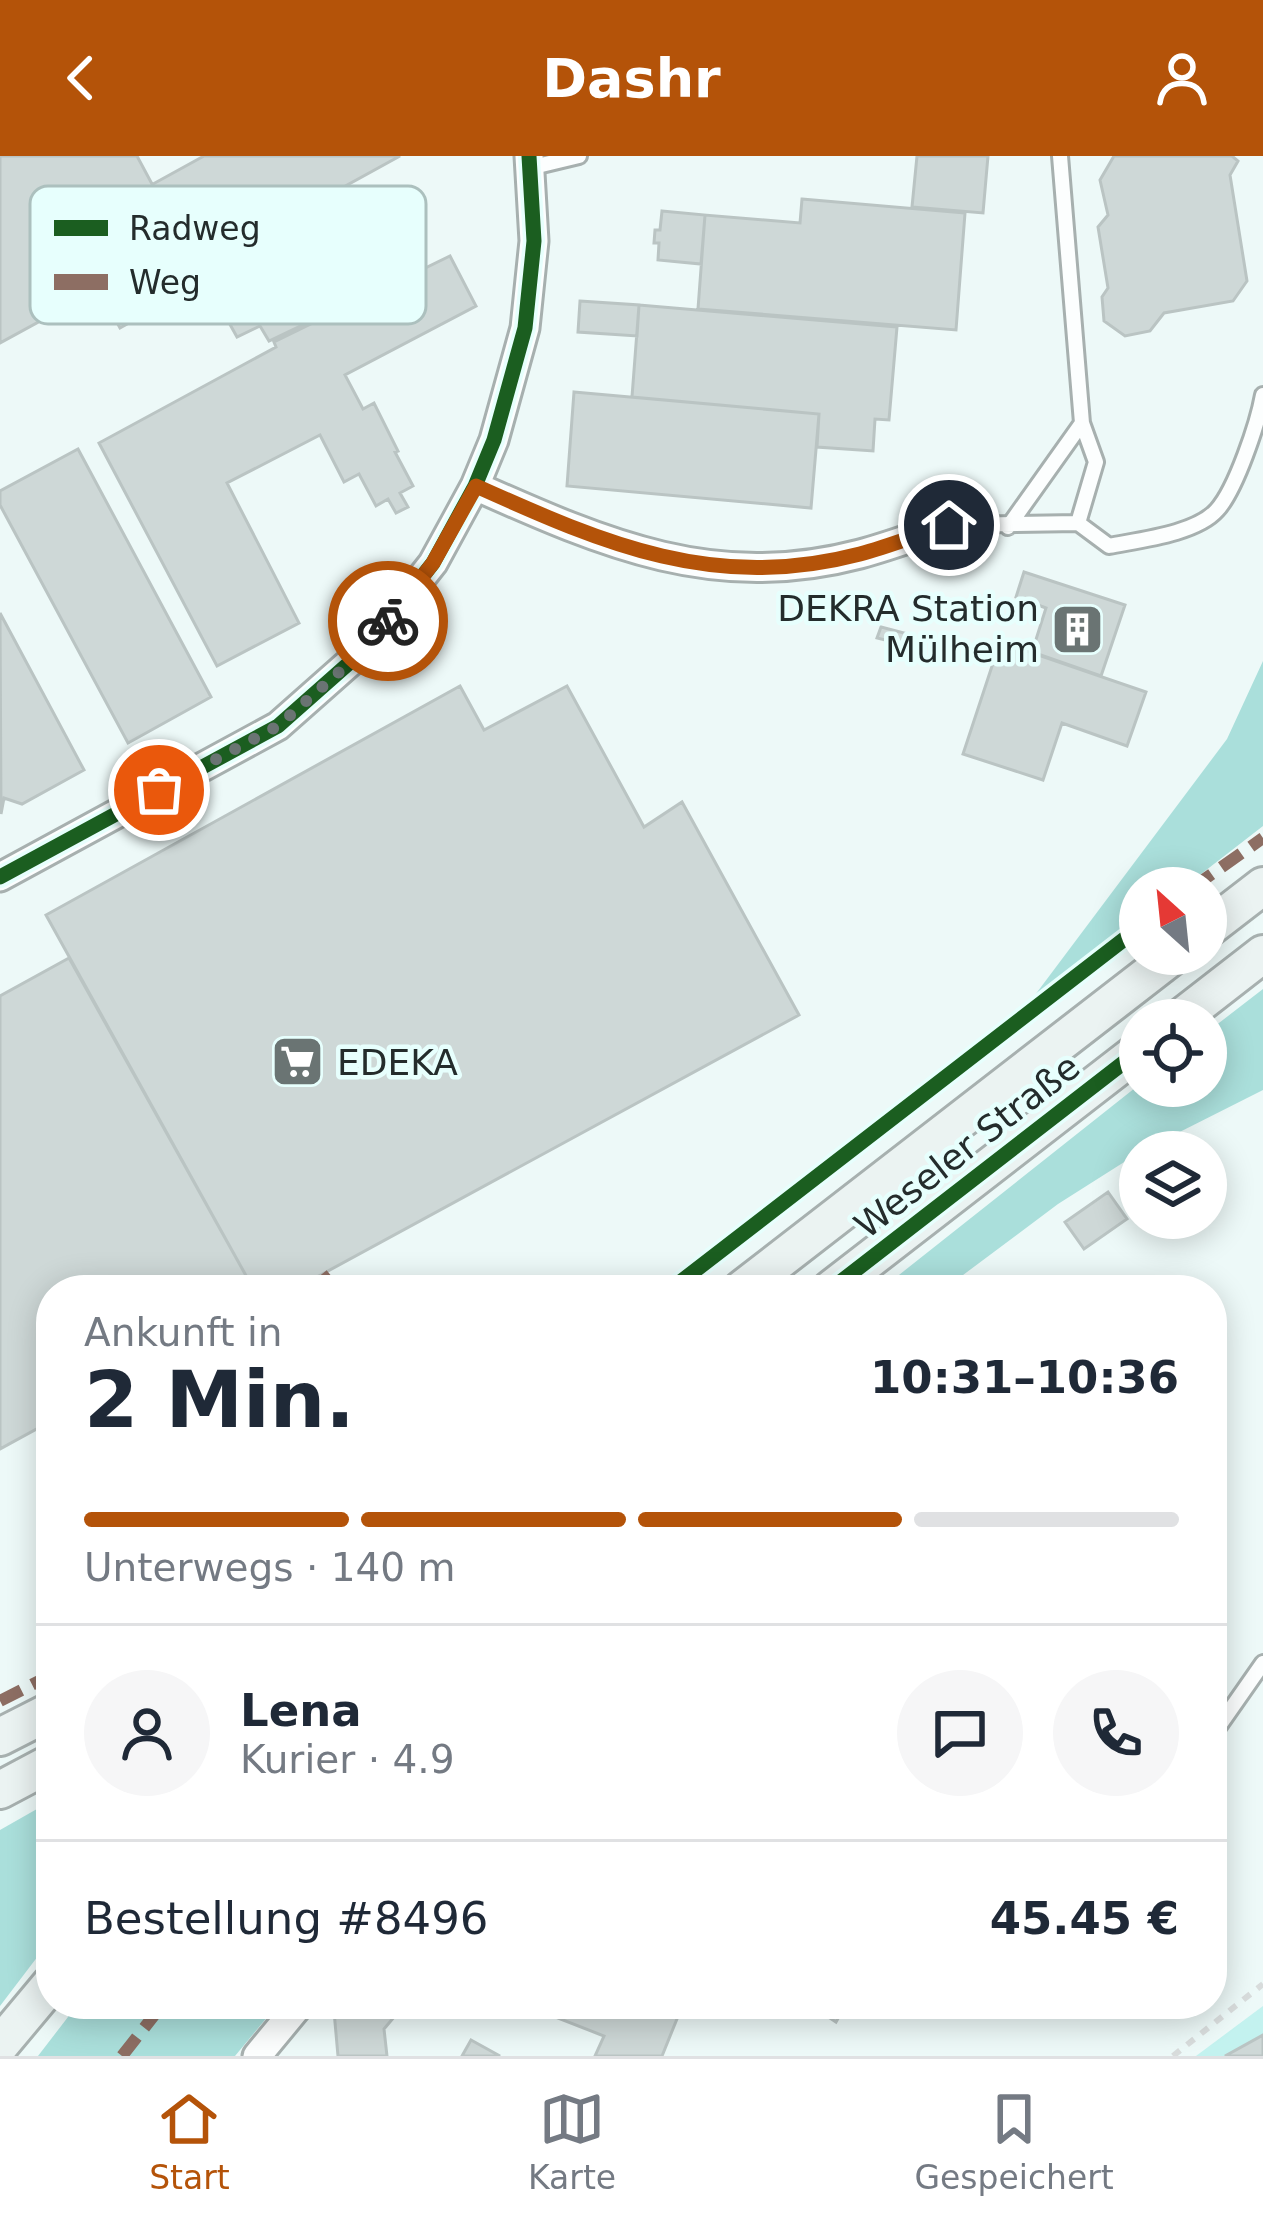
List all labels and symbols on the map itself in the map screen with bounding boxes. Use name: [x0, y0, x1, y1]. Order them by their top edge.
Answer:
legend: [30, 186, 426, 324]
text: Radweg: [129, 209, 261, 248]
text: Weg: [129, 263, 201, 302]
pin: [898, 474, 1000, 576]
courier: [328, 561, 448, 681]
place label: DEKRA Station Mülheim: [777, 588, 1039, 670]
building icon: DEKRA Station Mülheim: [1050, 601, 1106, 657]
pin: [108, 739, 210, 841]
north arrow: [1119, 867, 1227, 975]
supermarket icon: EDEKA: [270, 1034, 326, 1090]
place label: EDEKA: [337, 1042, 458, 1083]
street label: Weseler Straße: [847, 1046, 1087, 1246]

